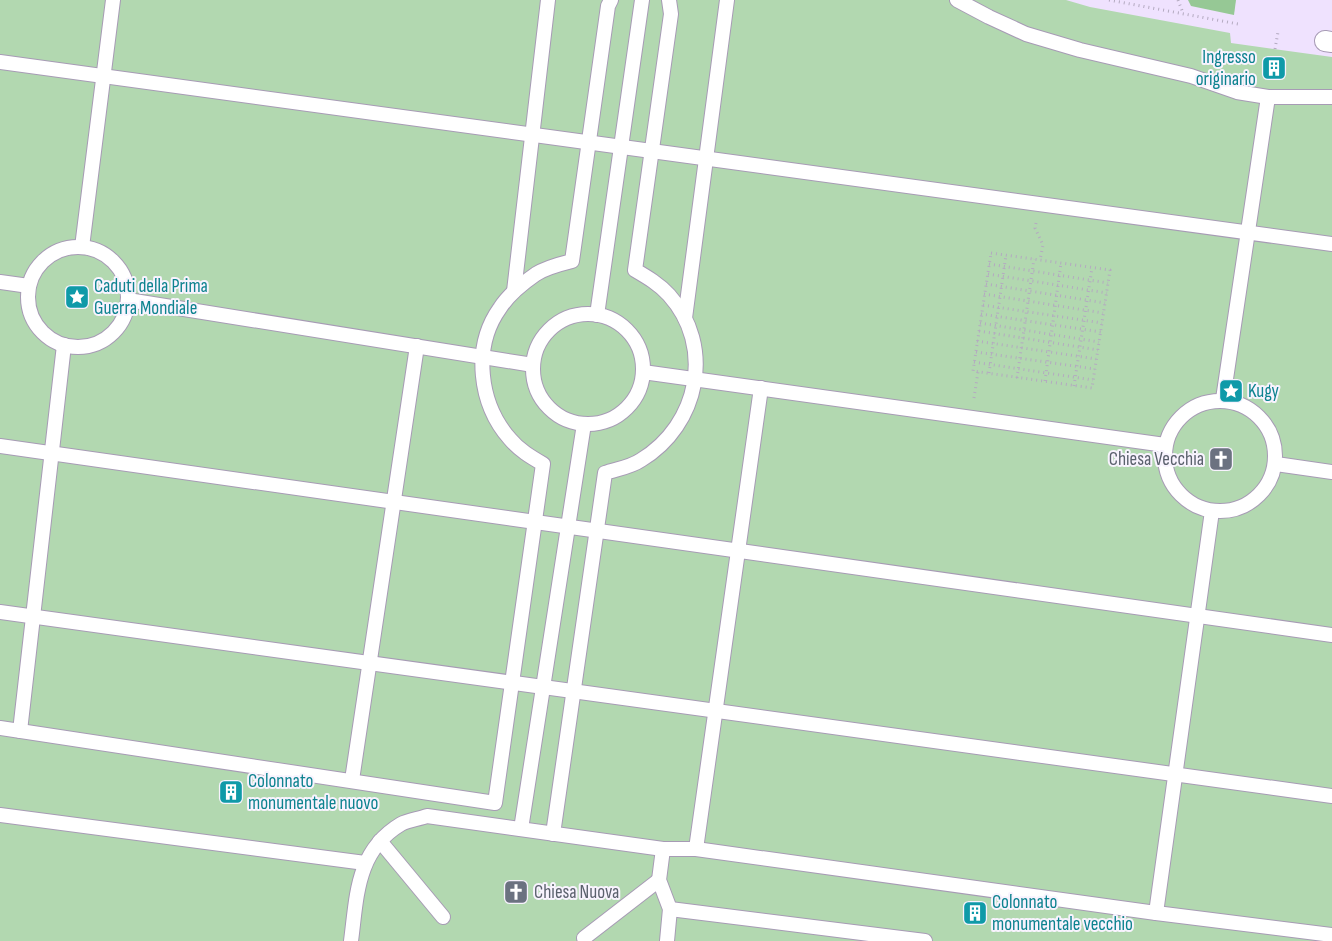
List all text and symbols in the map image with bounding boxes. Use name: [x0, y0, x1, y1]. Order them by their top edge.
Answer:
place label: Ingresso originario: [1196, 46, 1256, 91]
building icon: Ingresso originario: [1261, 55, 1287, 81]
place label: Caduti della Prima Guerra Mondiale: [94, 275, 208, 320]
place icon: Caduti della Prima Guerra Mondiale: [64, 284, 90, 310]
place icon: Kugy: [1218, 378, 1244, 404]
place label: Kugy: [1248, 380, 1280, 403]
church icon: Chiesa Vecchia: [1208, 446, 1234, 472]
place label: Chiesa Vecchia: [1109, 448, 1204, 471]
place label: Colonnato monumentale nuovo: [248, 770, 378, 815]
building icon: Colonnato monumentale nuovo: [218, 779, 244, 805]
church icon: Chiesa Nuova: [503, 879, 529, 905]
place label: Chiesa Nuova: [534, 881, 619, 904]
place label: Colonnato monumentale vecchio: [992, 891, 1133, 936]
building icon: Colonnato monumentale vecchio: [962, 900, 988, 926]

